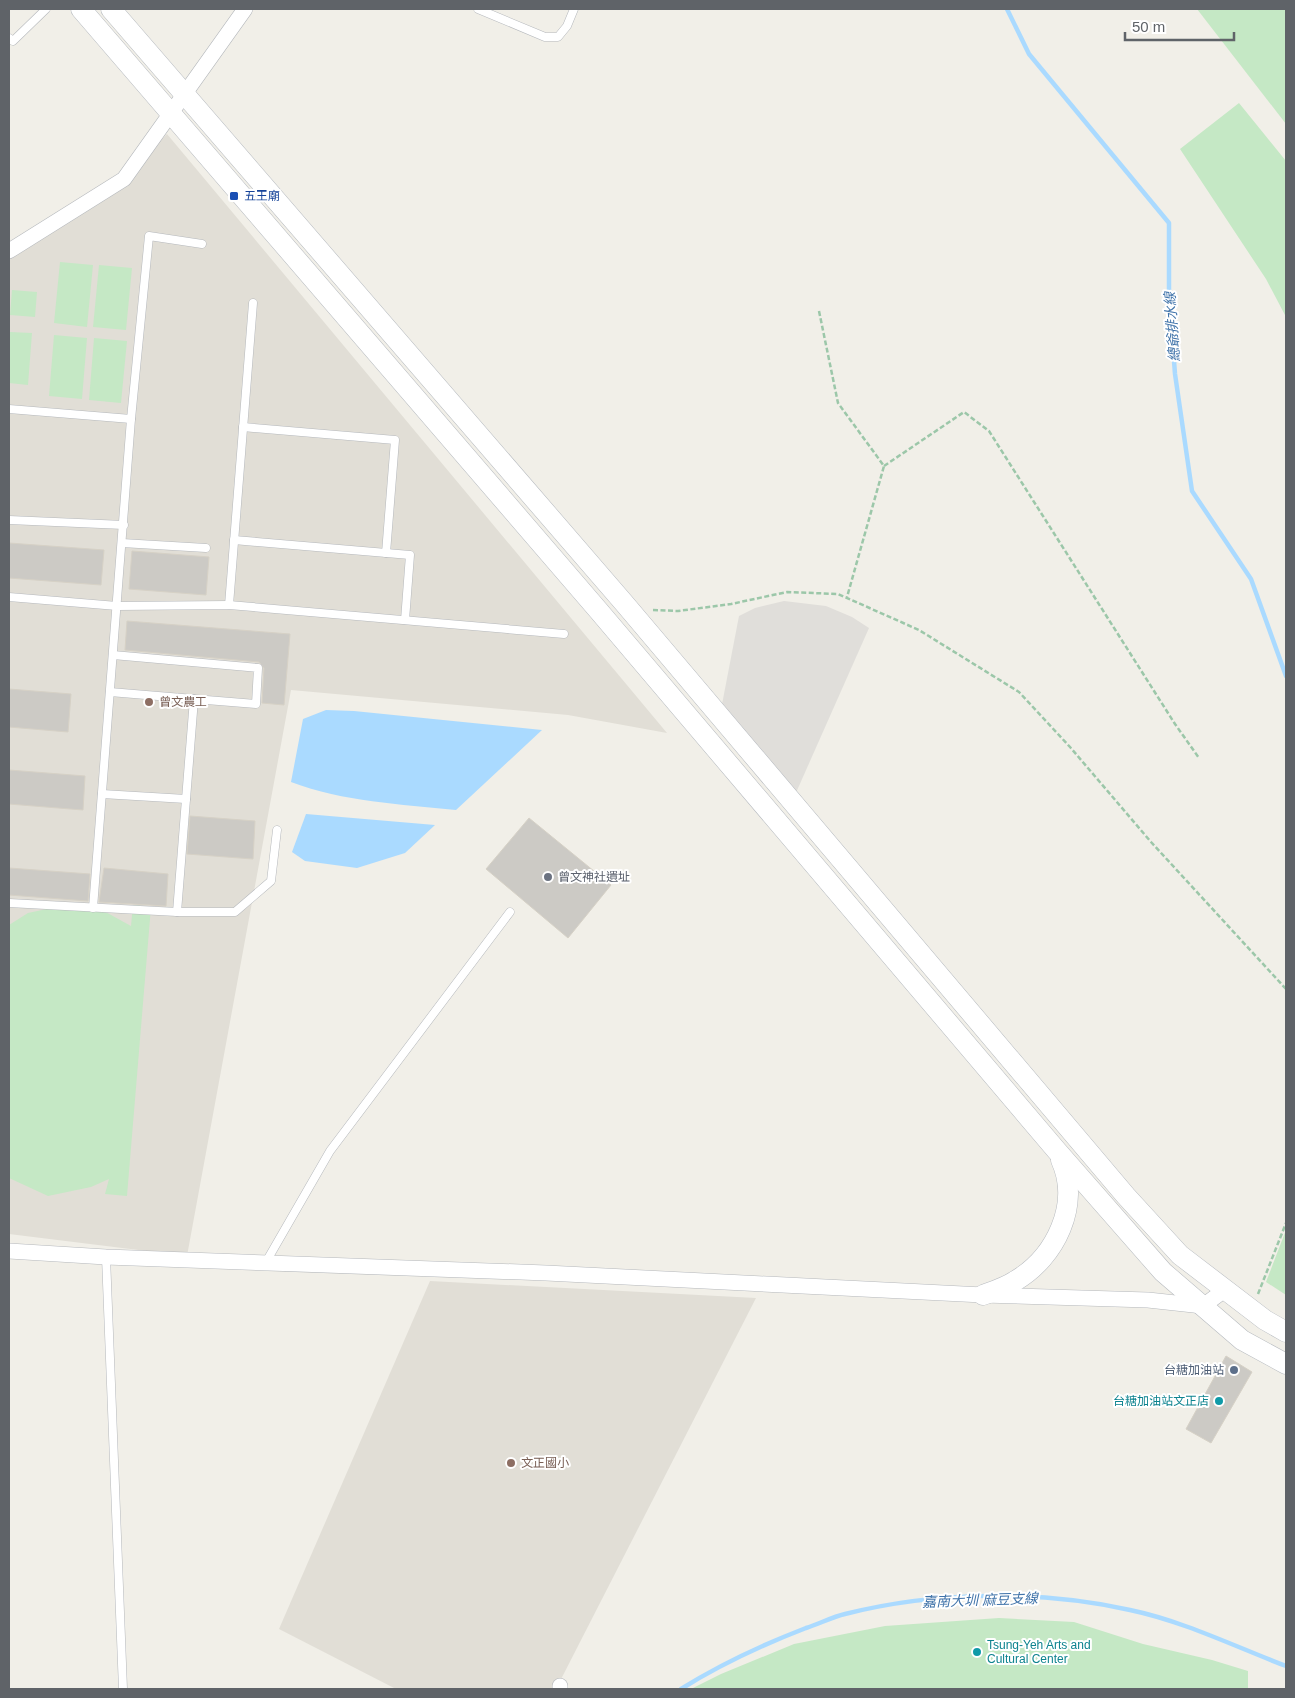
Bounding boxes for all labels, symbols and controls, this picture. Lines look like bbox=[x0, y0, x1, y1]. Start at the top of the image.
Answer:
scale bar bbox=[1125, 10, 1234, 42]
text: 50 m bbox=[1132, 18, 1165, 35]
place label: 五王廟 bbox=[244, 189, 280, 203]
marker: 五王廟 bbox=[228, 190, 240, 202]
water label: 總爺排水線 bbox=[1161, 290, 1182, 362]
place label: 曾文農工 bbox=[159, 695, 207, 709]
marker: 曾文農工 bbox=[143, 696, 155, 708]
place label: 曾文神社遺址 bbox=[558, 870, 630, 884]
marker: 曾文神社遺址 bbox=[542, 871, 554, 883]
place label: 台糖加油站 bbox=[1164, 1363, 1224, 1377]
marker: 台糖加油站 bbox=[1228, 1364, 1240, 1376]
place label: 台糖加油站文正店 bbox=[1113, 1394, 1209, 1408]
marker: 台糖加油站文正店 bbox=[1213, 1395, 1225, 1407]
place label: 文正國小 bbox=[521, 1456, 569, 1470]
marker: 文正國小 bbox=[505, 1457, 517, 1469]
water label: 嘉南大圳 麻豆支線 bbox=[922, 1590, 1040, 1610]
place label: Tsung-Yeh Arts and Cultural Center bbox=[987, 1638, 1091, 1666]
marker: Tsung-Yeh Arts and Cultural Center bbox=[971, 1646, 983, 1658]

